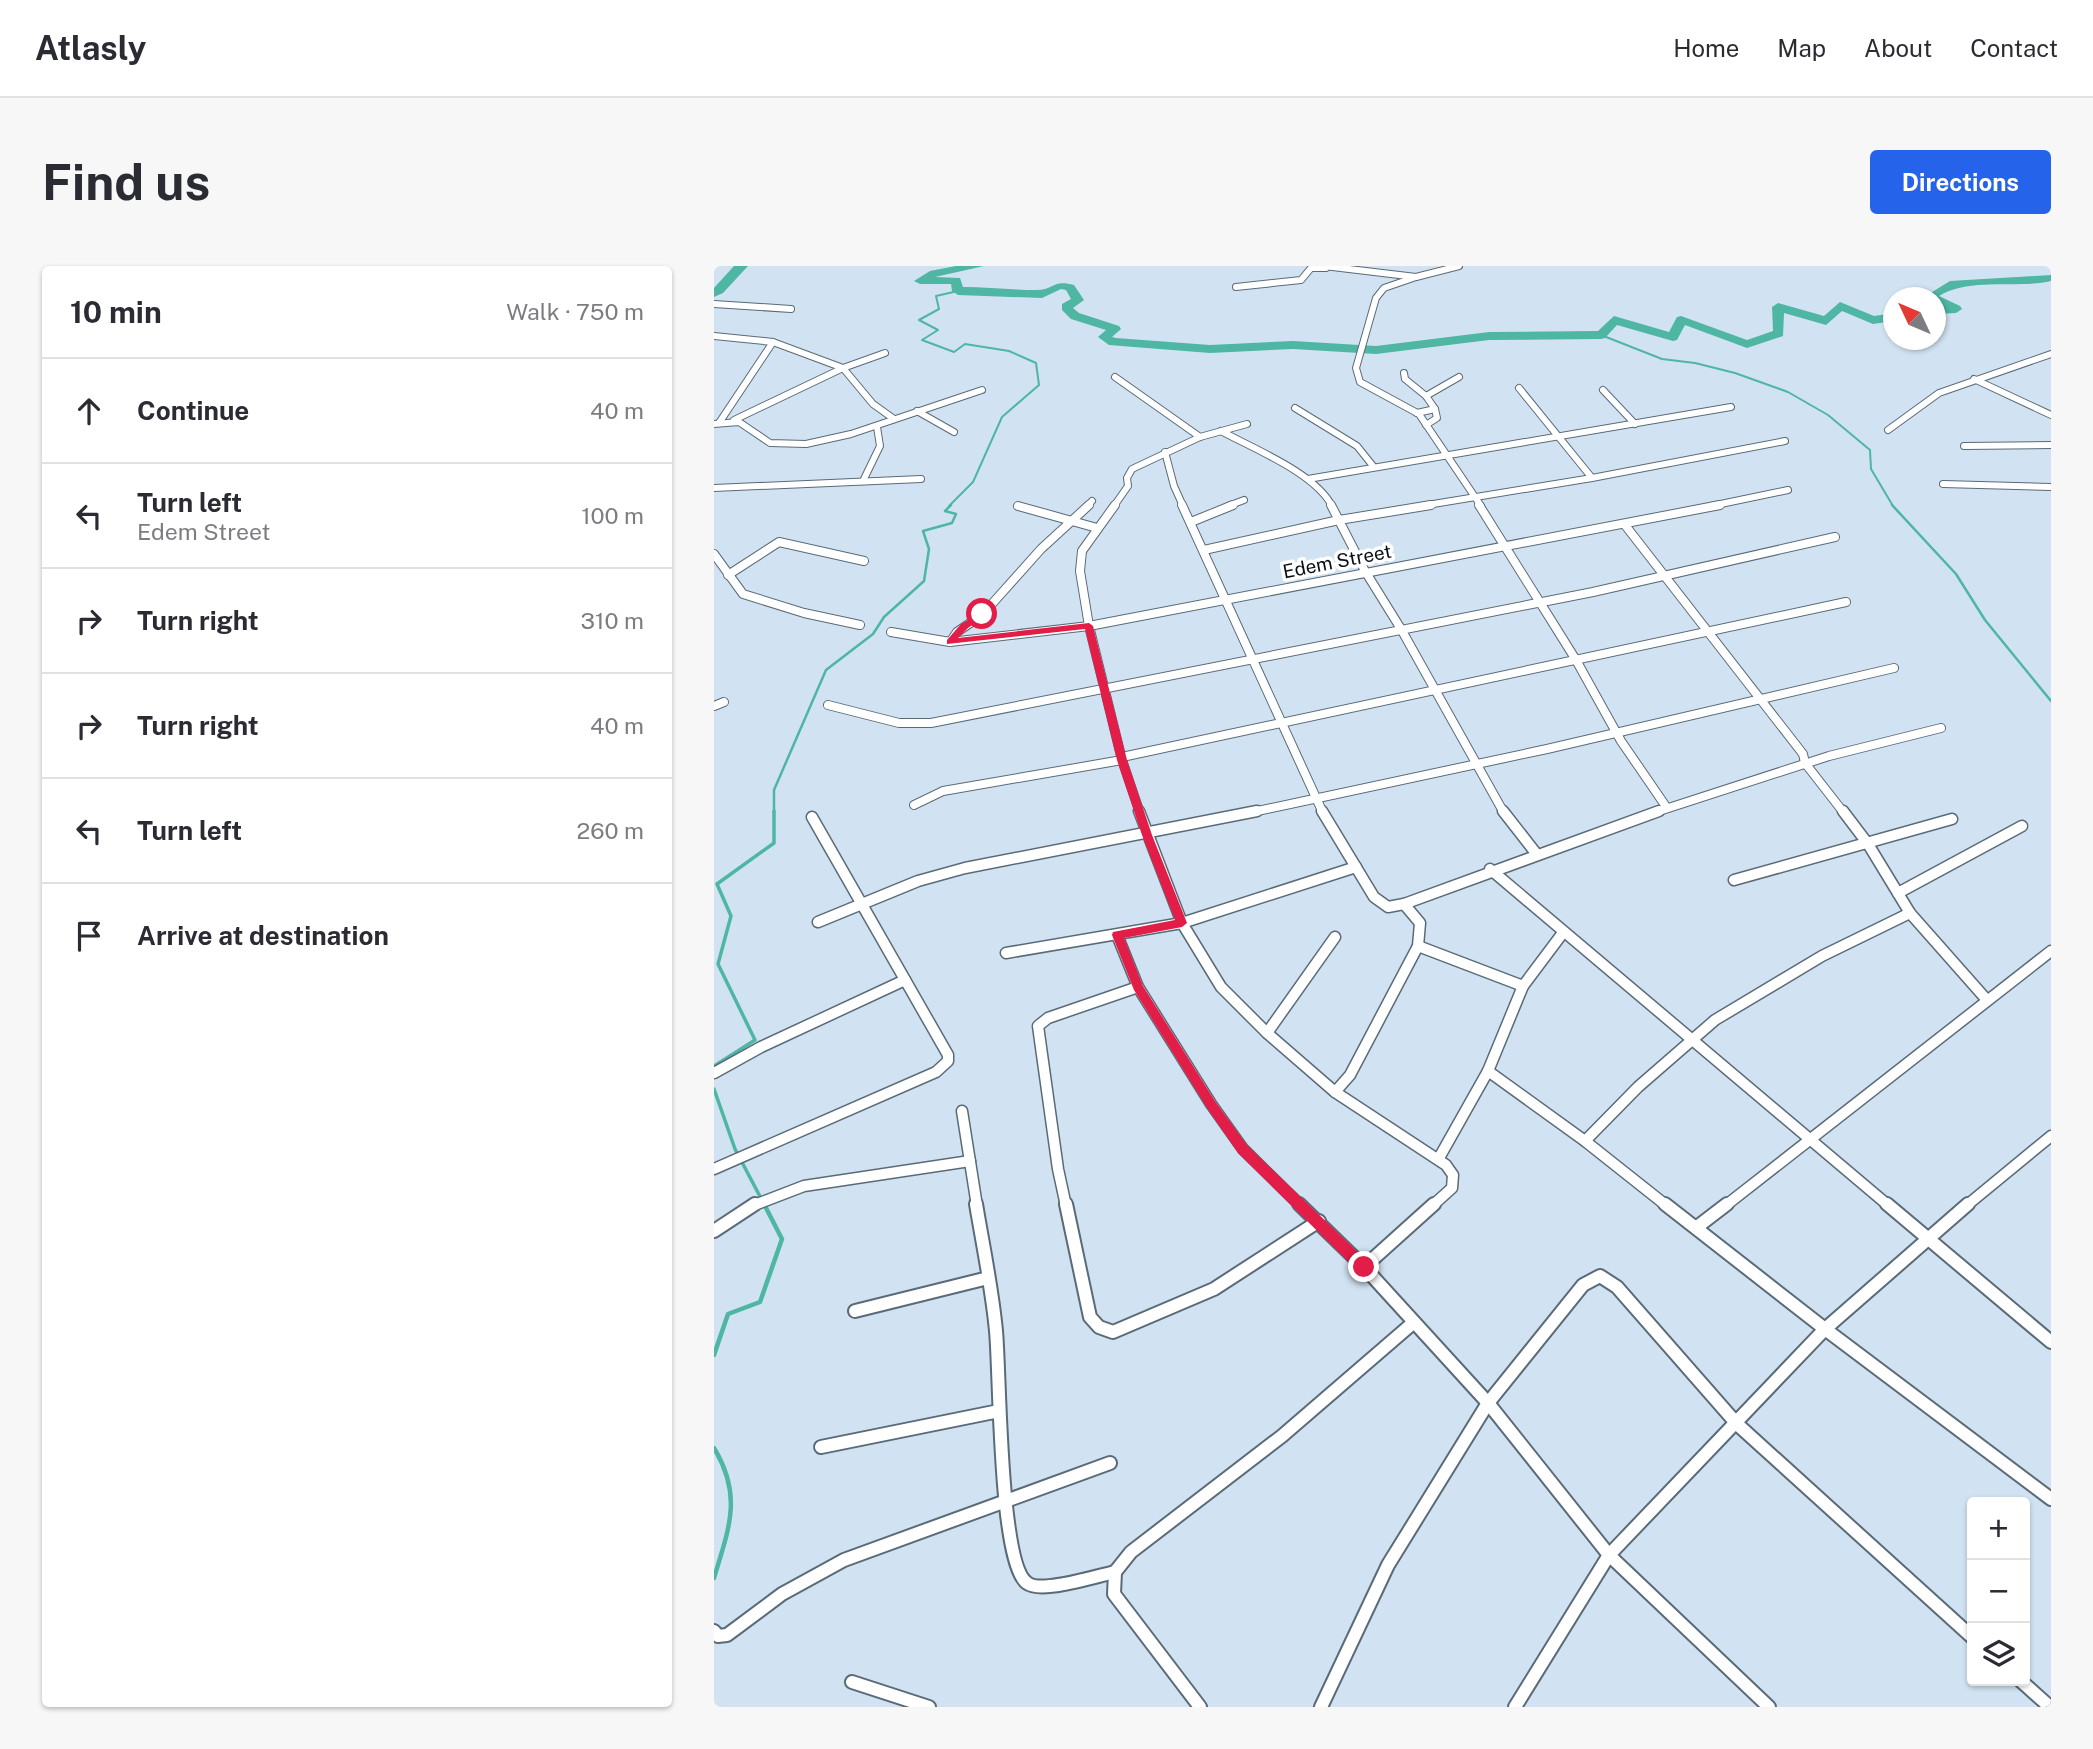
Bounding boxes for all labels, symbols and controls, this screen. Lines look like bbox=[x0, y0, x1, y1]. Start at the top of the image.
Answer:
text: Atlasly bbox=[35, 29, 146, 67]
text: Home bbox=[1673, 34, 1739, 62]
text: Map bbox=[1777, 34, 1826, 62]
text: About bbox=[1864, 34, 1932, 62]
text: Contact bbox=[1970, 34, 2058, 62]
button: Directions bbox=[1870, 150, 2051, 214]
text: Find us bbox=[42, 153, 210, 211]
north arrow bbox=[1883, 287, 1946, 350]
text: 10 min bbox=[70, 294, 162, 330]
text: Walk · 750 m bbox=[506, 298, 644, 325]
icon: ahead bbox=[70, 392, 108, 430]
text: Continue bbox=[137, 395, 249, 426]
text: 40 m bbox=[590, 397, 644, 424]
text: Turn left bbox=[137, 487, 242, 518]
icon: left bbox=[70, 497, 108, 535]
text: 100 m bbox=[581, 502, 644, 529]
text: Edem Street bbox=[137, 518, 271, 545]
street label: Edem Street bbox=[1281, 540, 1393, 582]
route start bbox=[966, 598, 997, 629]
icon: right bbox=[70, 602, 108, 640]
text: Turn right bbox=[137, 605, 259, 636]
text: 310 m bbox=[581, 607, 644, 634]
icon: right bbox=[70, 707, 108, 745]
text: Turn right bbox=[137, 710, 259, 741]
text: 40 m bbox=[590, 712, 644, 739]
icon: left bbox=[70, 812, 108, 850]
text: Turn left bbox=[137, 815, 242, 846]
text: 260 m bbox=[577, 817, 644, 844]
icon: arrive bbox=[70, 917, 108, 955]
text: Arrive at destination bbox=[137, 920, 389, 951]
route end bbox=[1348, 1251, 1379, 1282]
map controls bbox=[1967, 1497, 2030, 1686]
button: + bbox=[1967, 1497, 2030, 1560]
button: − bbox=[1967, 1560, 2030, 1623]
button: layers bbox=[1967, 1623, 2030, 1686]

